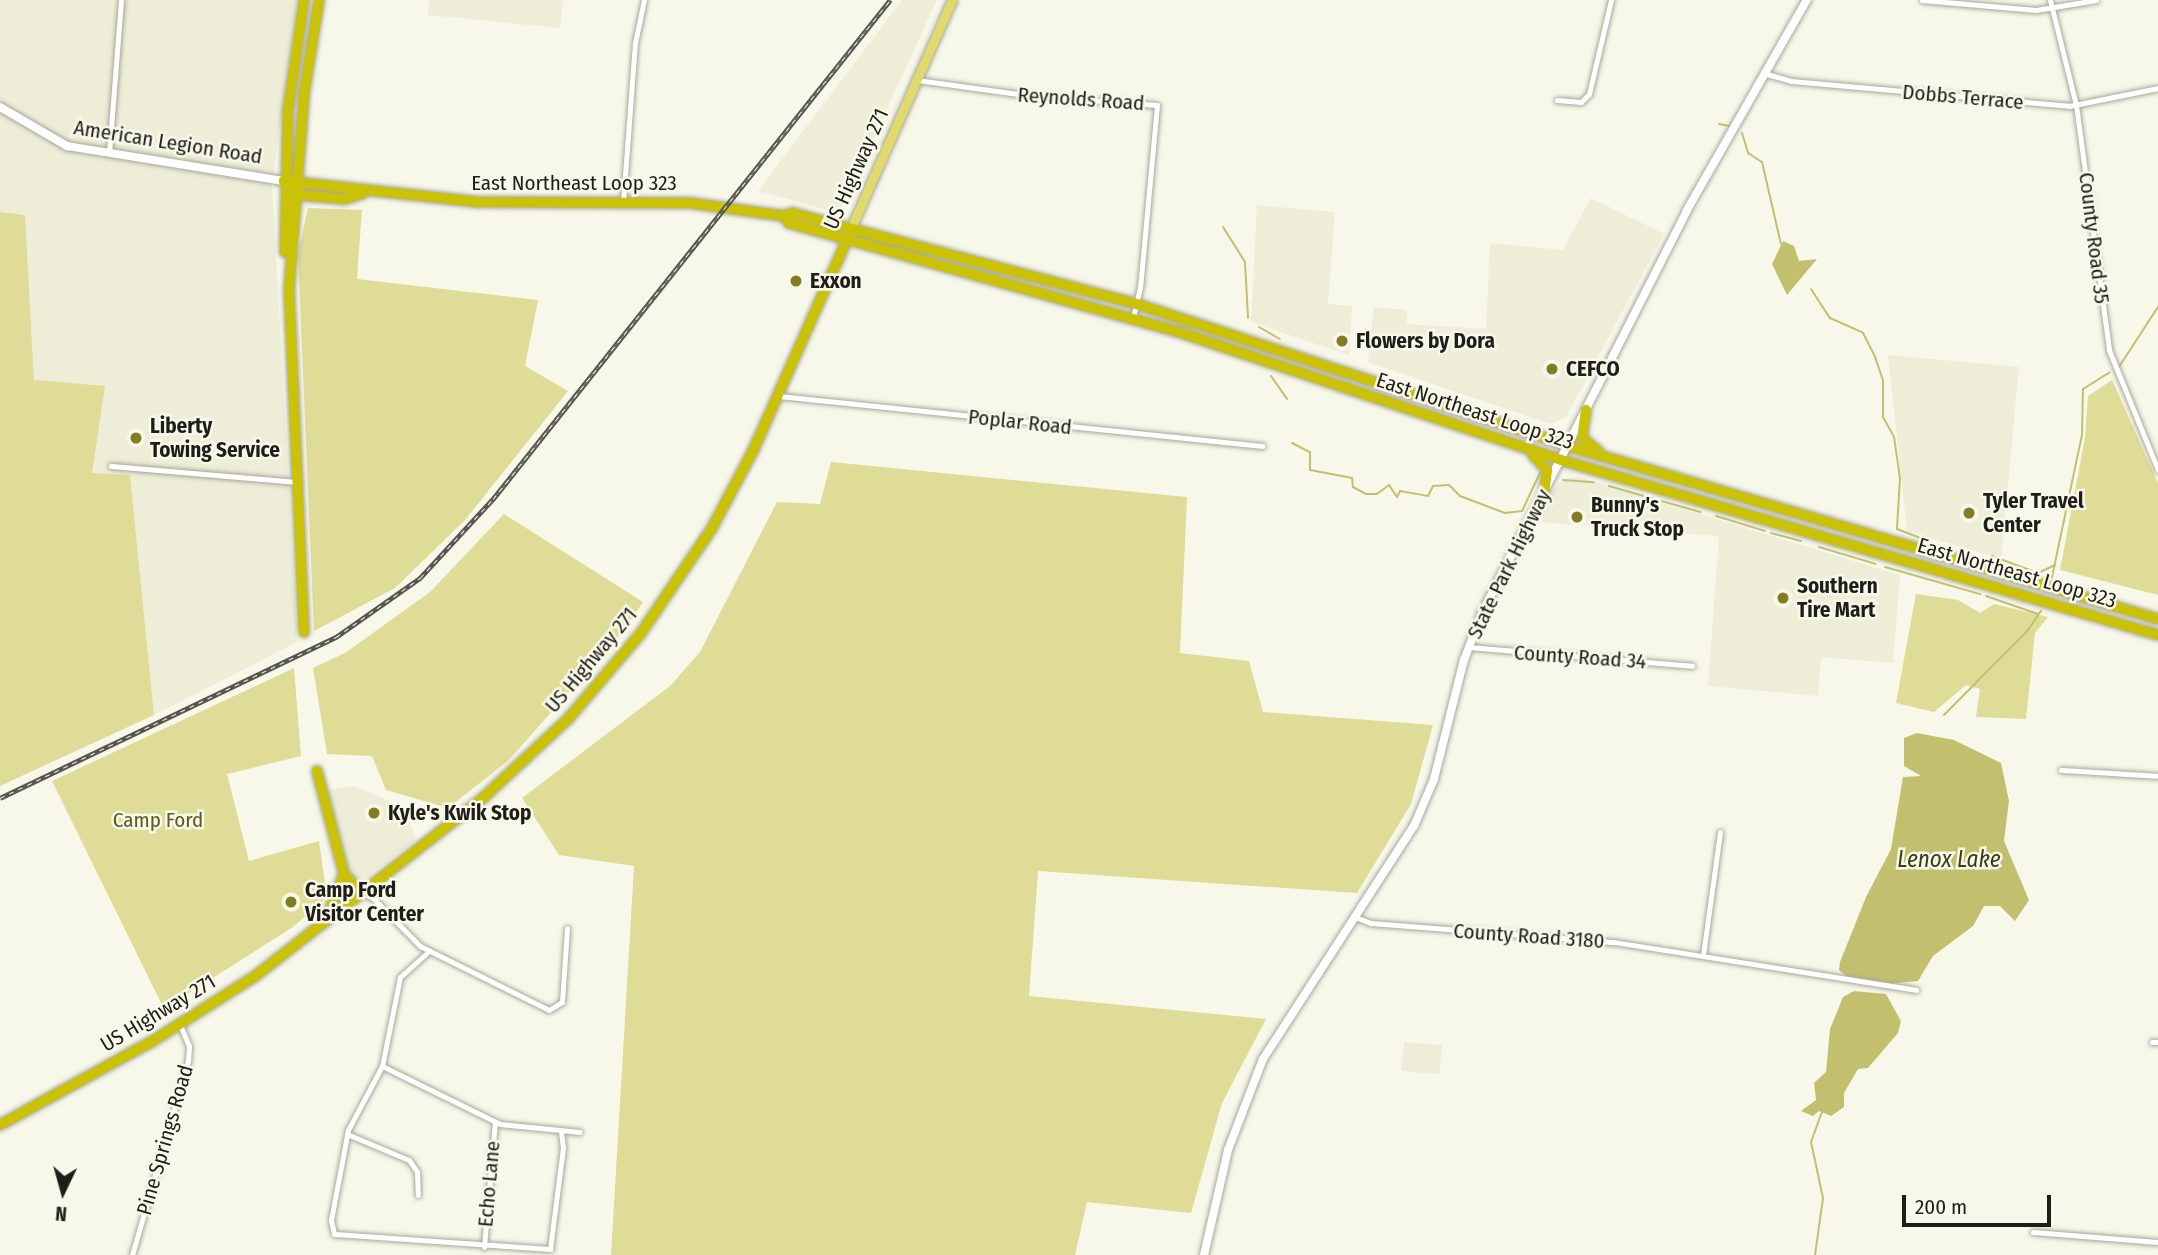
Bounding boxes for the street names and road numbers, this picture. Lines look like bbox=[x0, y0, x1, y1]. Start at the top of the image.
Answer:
street label: Dobbs Terrace bbox=[1901, 79, 2025, 115]
street label: Reynolds Road bbox=[1017, 82, 1145, 116]
street label: US Highway 271 bbox=[818, 105, 894, 233]
street label: American Legion Road bbox=[72, 115, 264, 169]
street label: East Northeast Loop 323 bbox=[471, 170, 677, 196]
street label: County Road 35 bbox=[2073, 171, 2115, 305]
street label: East Northeast Loop 323 bbox=[1373, 367, 1577, 455]
street label: Poplar Road bbox=[967, 404, 1073, 440]
street label: State Park Highway bbox=[1462, 485, 1556, 643]
street label: East Northeast Loop 323 bbox=[1915, 533, 2119, 613]
street label: US Highway 271 bbox=[540, 602, 642, 718]
street label: County Road 34 bbox=[1513, 640, 1647, 674]
street label: County Road 3180 bbox=[1453, 918, 1605, 954]
street label: US Highway 271 bbox=[96, 969, 220, 1057]
street label: Pine Springs Road bbox=[132, 1062, 198, 1218]
street label: Echo Lane bbox=[473, 1140, 505, 1228]

